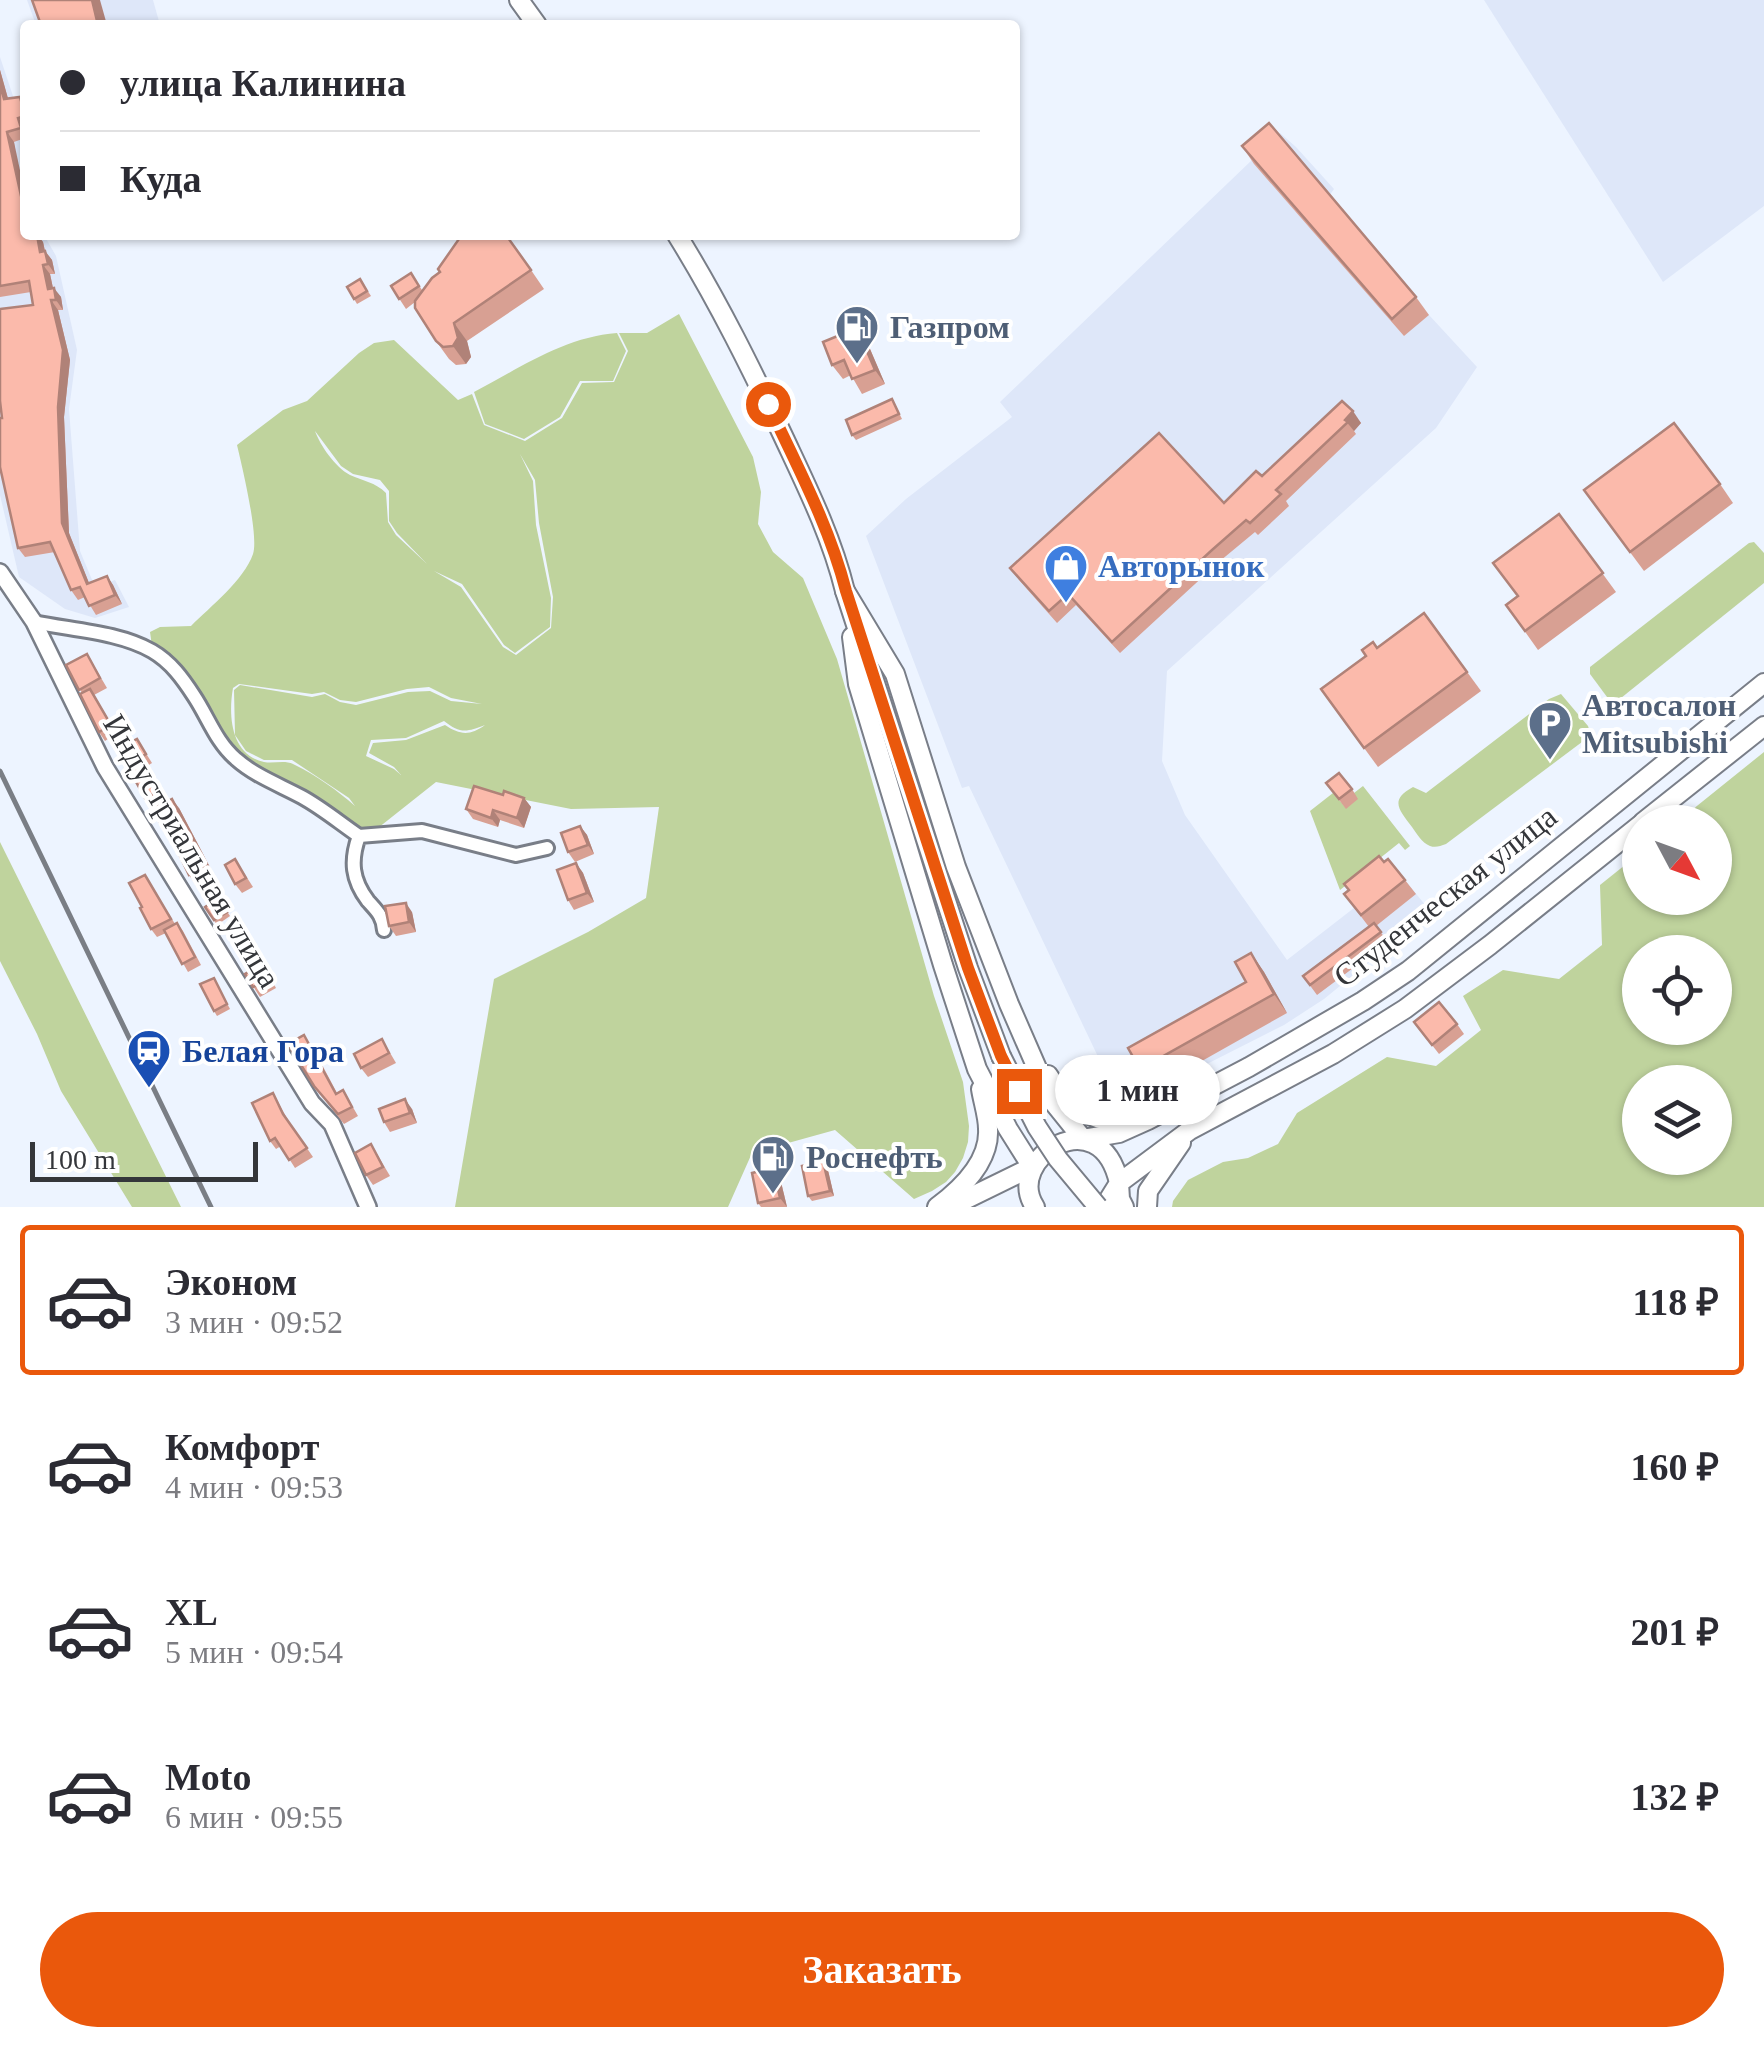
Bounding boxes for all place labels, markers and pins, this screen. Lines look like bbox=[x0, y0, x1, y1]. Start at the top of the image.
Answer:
fuel station icon: Газпром bbox=[834, 304, 880, 365]
place label: Газпром bbox=[890, 309, 1010, 345]
shop icon: Авторынок bbox=[1043, 543, 1089, 604]
place label: Авторынок bbox=[1098, 548, 1265, 584]
place label: Автосалон Mitsubishi bbox=[1582, 687, 1736, 760]
parking icon: Автосалон Mitsubishi bbox=[1527, 700, 1573, 761]
station icon: Белая Гора bbox=[126, 1028, 172, 1089]
place label: Белая Гора bbox=[182, 1033, 344, 1069]
fuel station icon: Роснефть bbox=[750, 1134, 796, 1195]
place label: Роснефть bbox=[806, 1139, 943, 1175]

